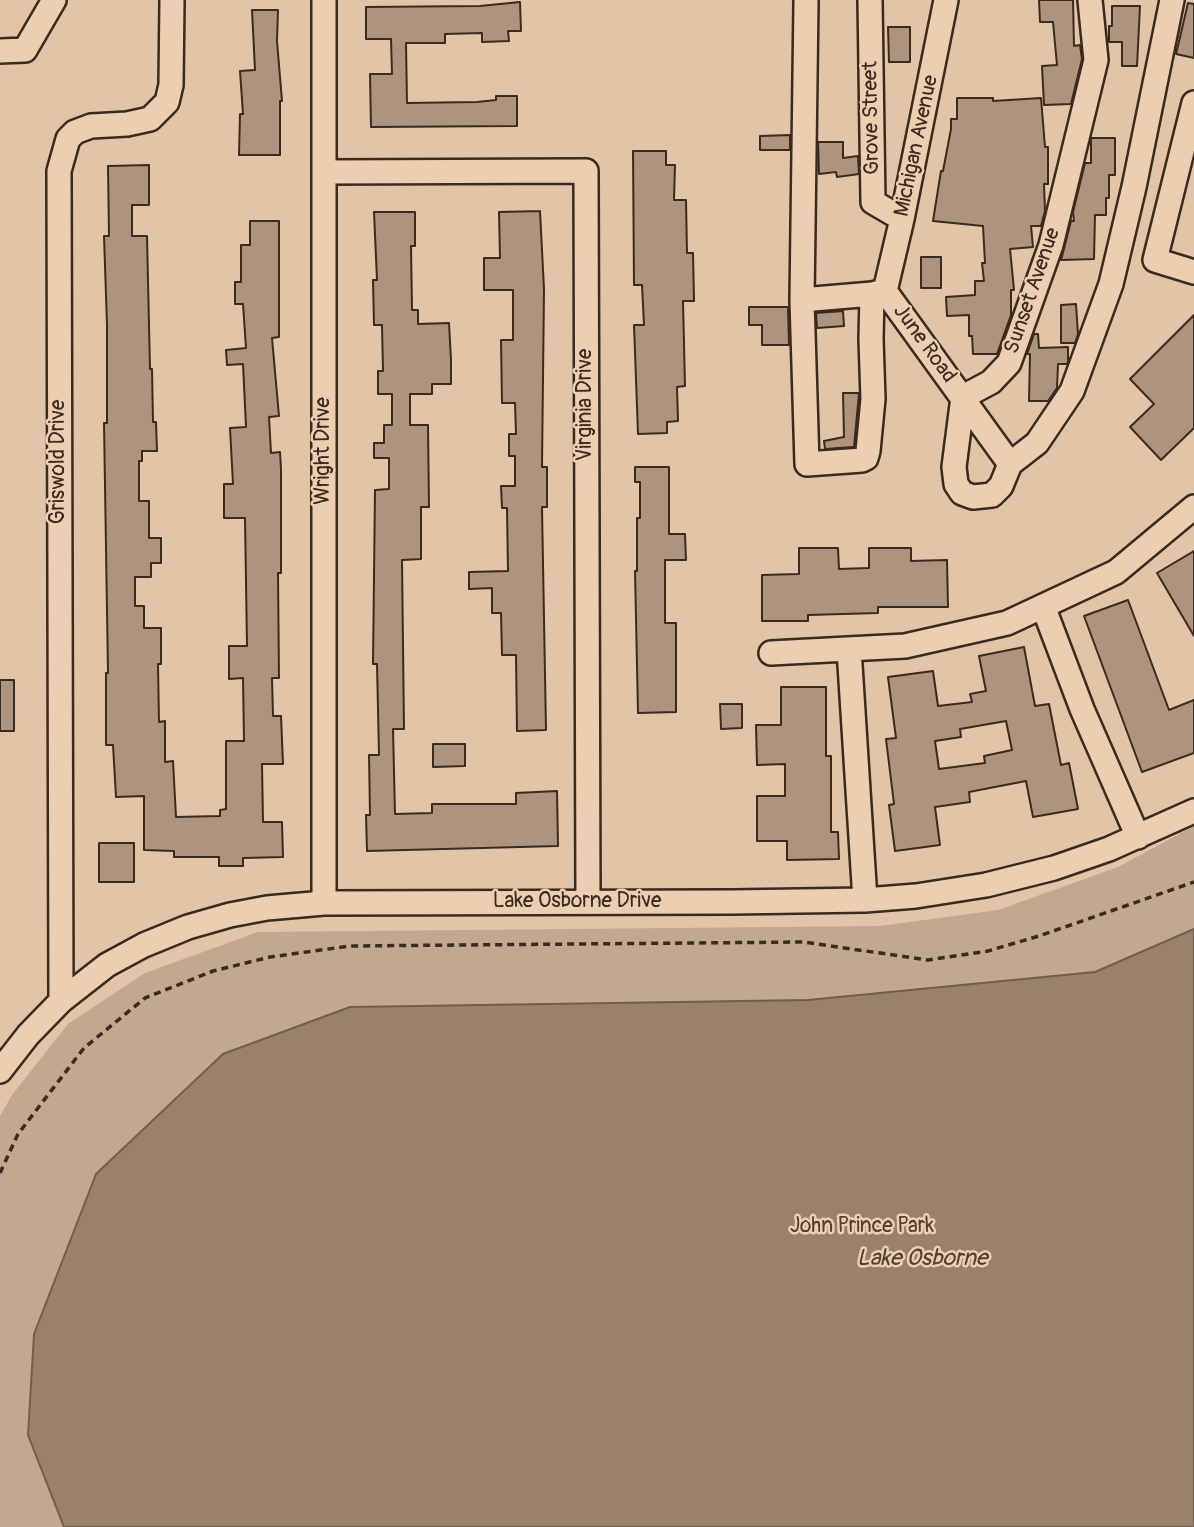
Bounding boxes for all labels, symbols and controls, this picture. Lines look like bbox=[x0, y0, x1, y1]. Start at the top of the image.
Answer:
street label: Grove Street bbox=[858, 61, 886, 175]
street label: Michigan Avenue bbox=[890, 73, 944, 219]
street label: Sunset Avenue bbox=[1000, 225, 1066, 357]
street label: June Road bbox=[887, 300, 961, 388]
street label: Virginia Drive bbox=[573, 349, 599, 461]
street label: Wright Drive bbox=[311, 397, 337, 505]
street label: Griswold Drive bbox=[46, 400, 72, 524]
street label: Lake Osborne Drive bbox=[493, 889, 661, 915]
park label: John Prince Park bbox=[790, 1214, 934, 1240]
water label: Lake Osborne bbox=[857, 1245, 987, 1273]

